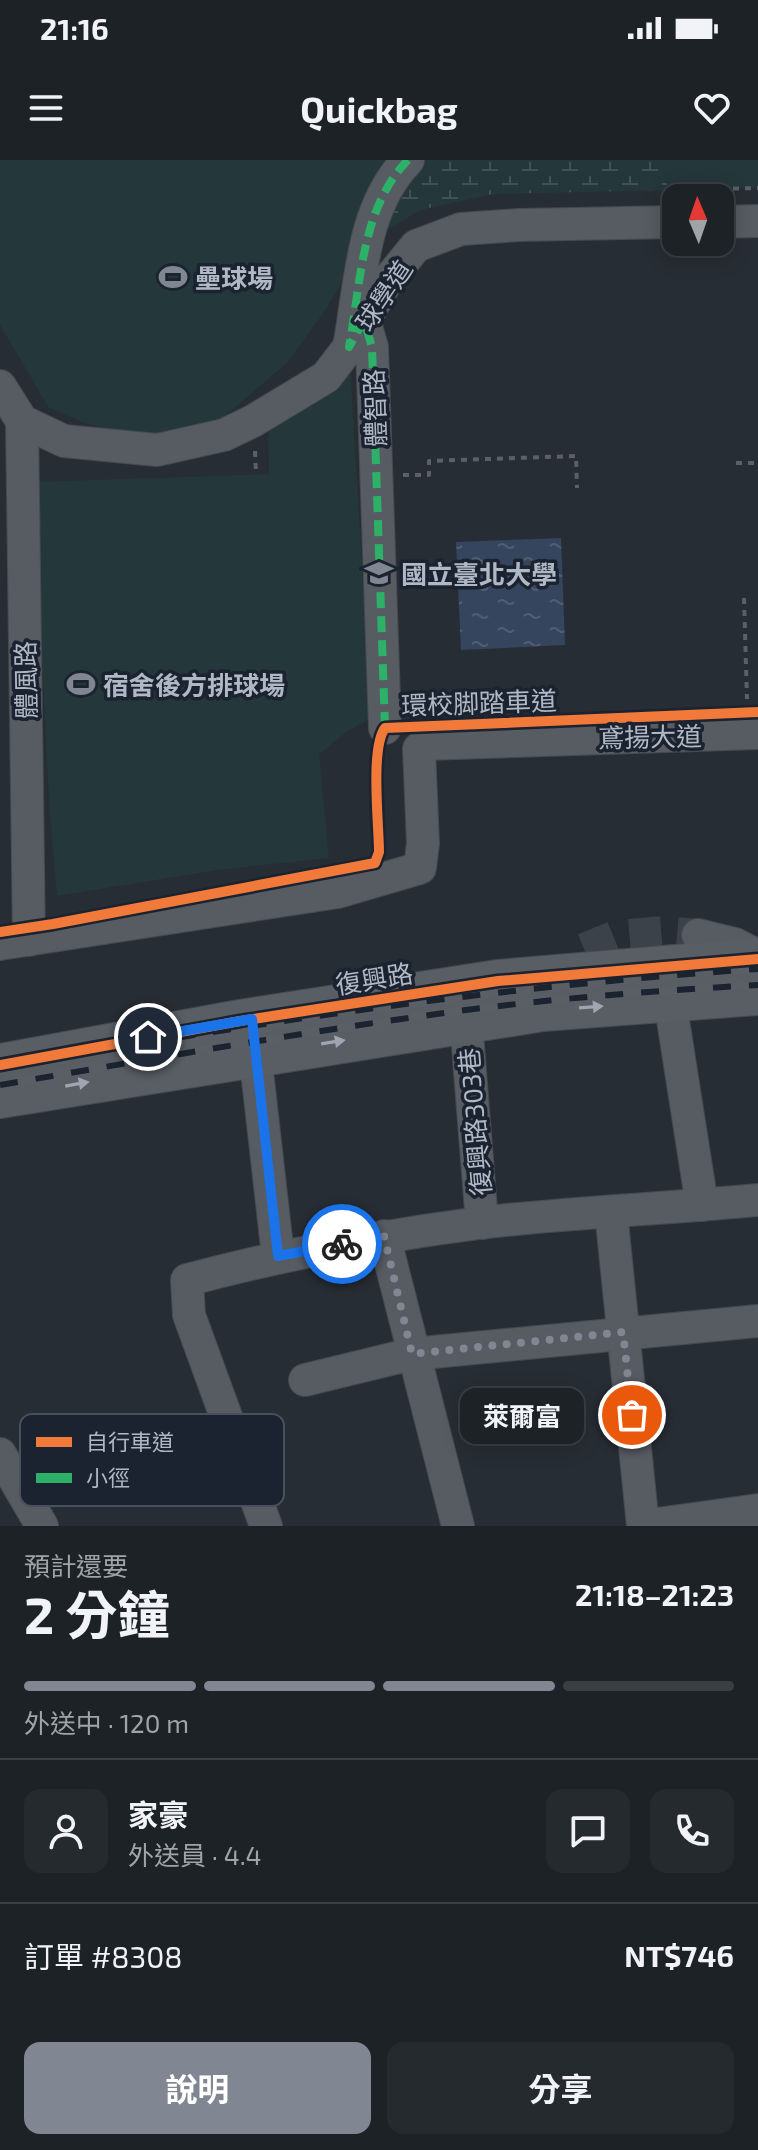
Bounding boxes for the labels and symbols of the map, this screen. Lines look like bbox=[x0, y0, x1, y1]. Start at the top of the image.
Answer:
north arrow bbox=[662, 184, 734, 256]
street label: 球學道 bbox=[348, 254, 418, 336]
sports icon: 壘球場 bbox=[158, 262, 188, 292]
place label: 壘球場 bbox=[195, 262, 273, 293]
street label: 體智路 bbox=[357, 368, 391, 448]
school or university icon: 國立臺北大學 bbox=[364, 558, 394, 588]
place label: 國立臺北大學 bbox=[401, 558, 557, 589]
street label: 體風路 bbox=[9, 641, 41, 719]
sports icon: 宿舍後方排球場 bbox=[66, 669, 96, 699]
place label: 宿舍後方排球場 bbox=[103, 669, 285, 700]
street label: 環校脚踏車道 bbox=[400, 684, 558, 720]
street label: 鳶揚大道 bbox=[598, 720, 702, 752]
street label: 復興路 bbox=[333, 957, 415, 999]
one-way arrow bbox=[579, 1000, 604, 1013]
pin bbox=[114, 1003, 182, 1071]
one-way arrow bbox=[321, 1035, 346, 1048]
street label: 復興路303巷 bbox=[452, 1047, 496, 1197]
one-way arrow bbox=[65, 1078, 90, 1090]
courier bbox=[302, 1204, 382, 1284]
pin bbox=[598, 1381, 666, 1449]
callout: 萊爾富 bbox=[460, 1387, 584, 1443]
legend bbox=[20, 1414, 284, 1506]
text: 自行車道 bbox=[86, 1428, 174, 1454]
text: 小徑 bbox=[86, 1464, 130, 1490]

